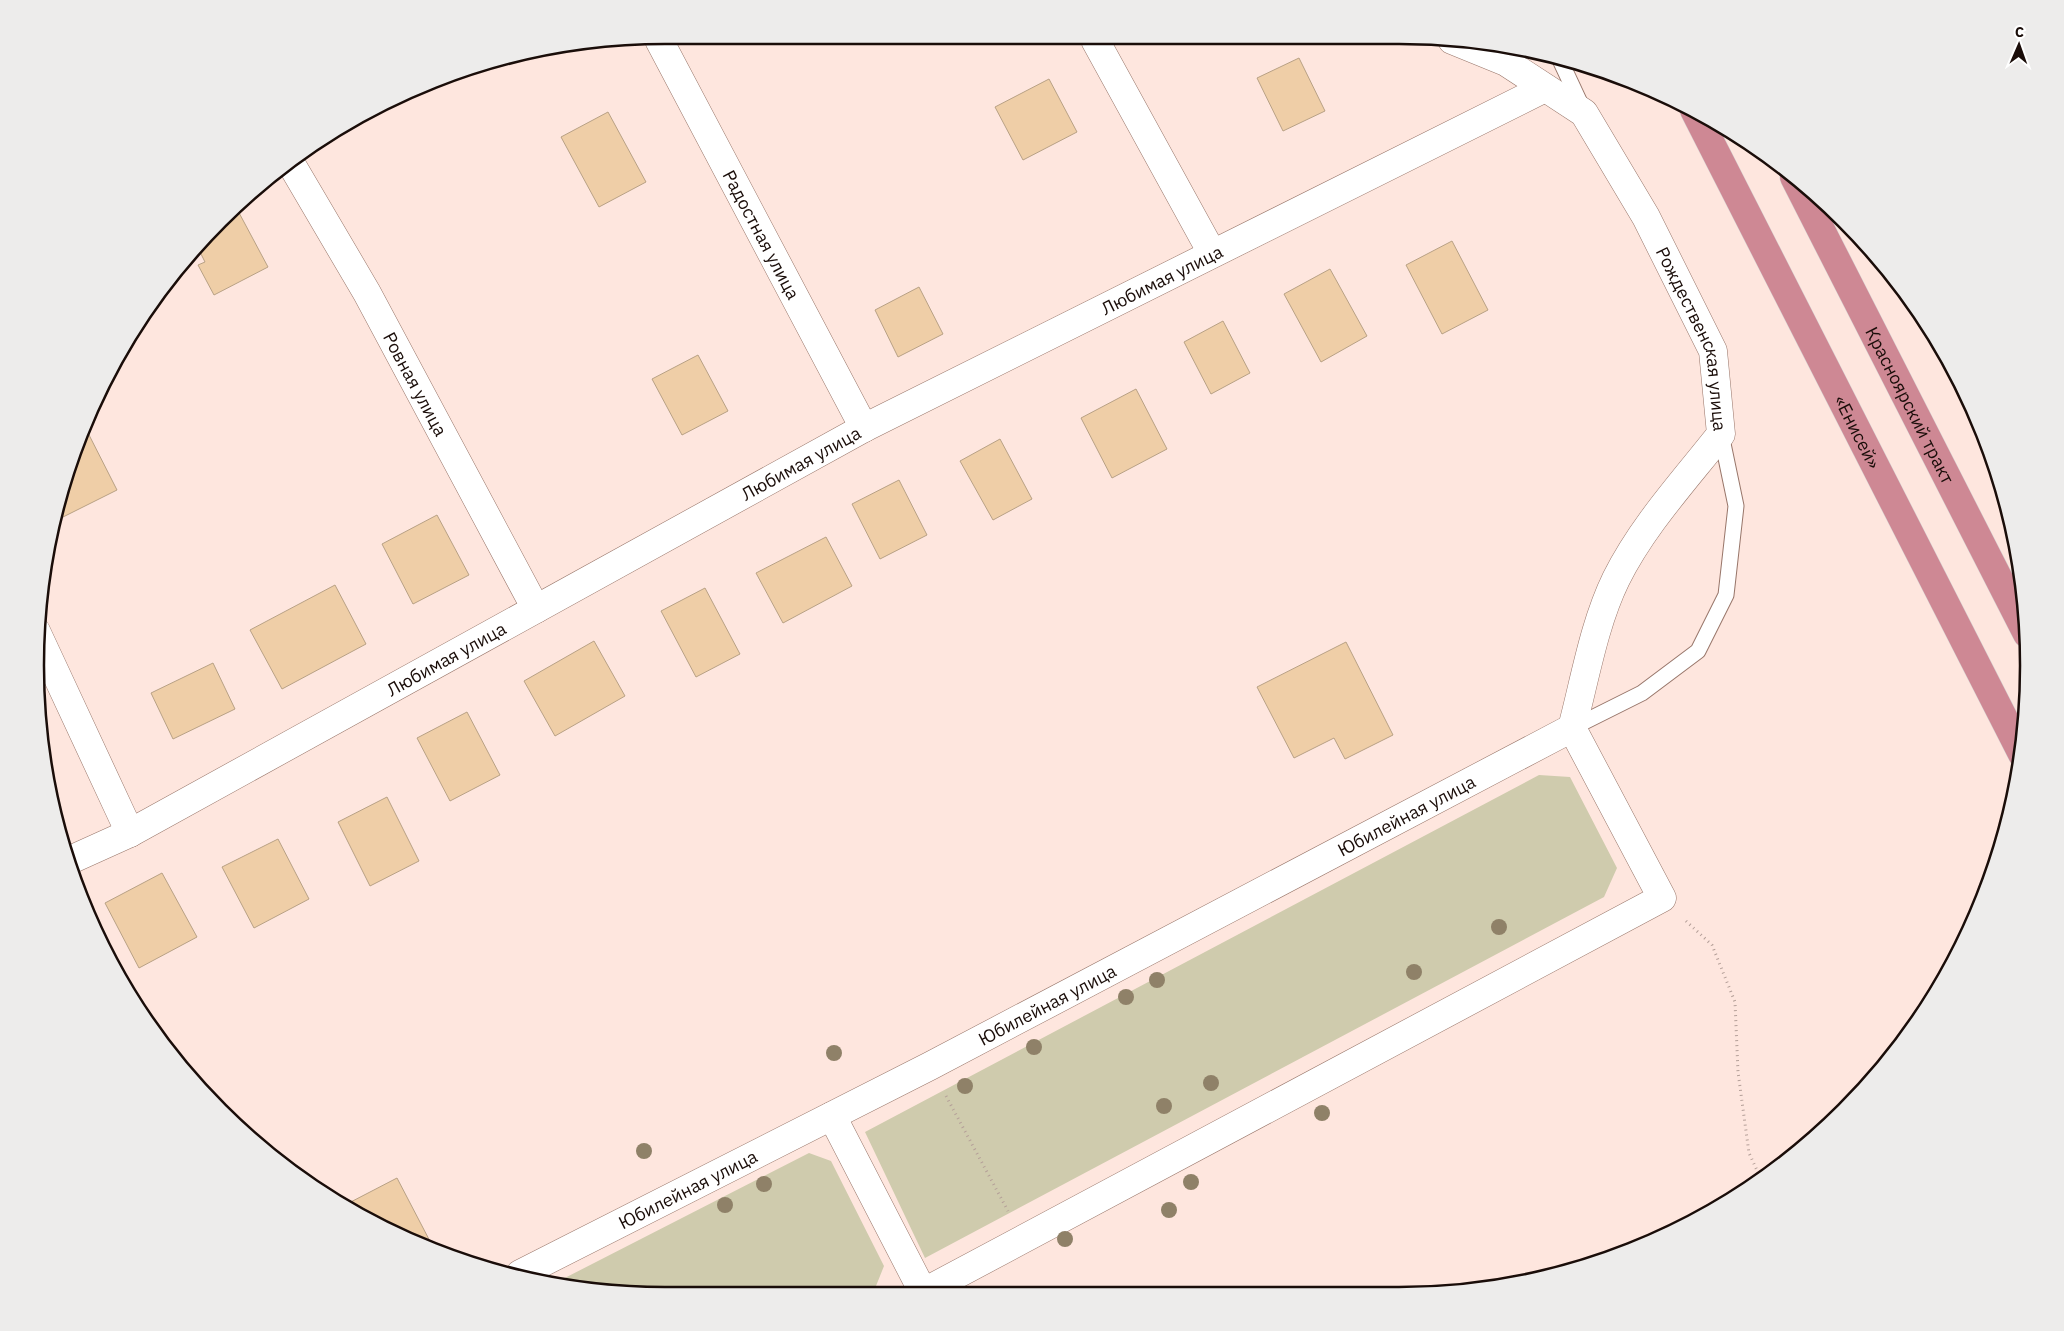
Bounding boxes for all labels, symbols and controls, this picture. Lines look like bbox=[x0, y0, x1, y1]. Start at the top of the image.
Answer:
north arrow bbox=[1994, 20, 2044, 70]
text: С bbox=[2015, 23, 2024, 41]
street label: Радостная улица bbox=[718, 166, 806, 304]
street label: Любимая улица bbox=[1097, 239, 1227, 319]
street label: Рождественская улица bbox=[1651, 243, 1732, 432]
street label: Красноярский тракт bbox=[1861, 323, 1960, 488]
street label: Ровная улица bbox=[378, 328, 453, 440]
street label: «Енисей» bbox=[1830, 391, 1886, 472]
street label: Любимая улица bbox=[737, 421, 865, 505]
street label: Любимая улица bbox=[382, 616, 510, 701]
street label: Юбилейная улица bbox=[1333, 769, 1480, 861]
street label: Юбилейная улица bbox=[974, 958, 1120, 1050]
street label: Юбилейная улица bbox=[614, 1144, 761, 1234]

